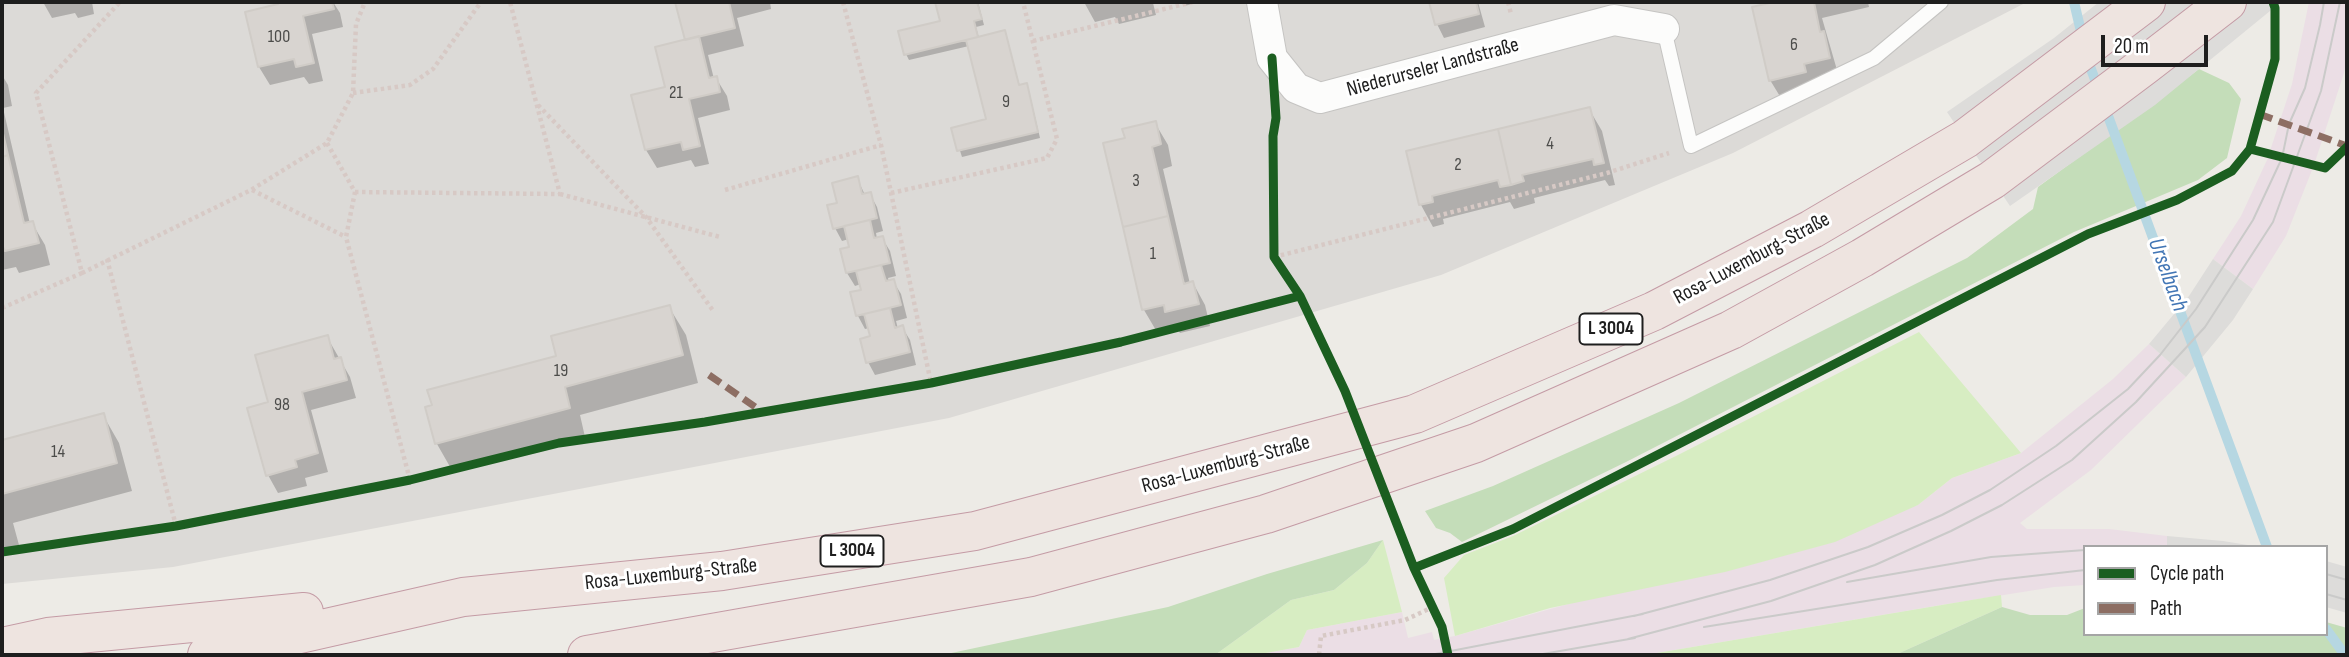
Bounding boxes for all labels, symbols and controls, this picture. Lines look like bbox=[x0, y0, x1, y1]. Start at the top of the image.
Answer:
scale bar bbox=[2104, 21, 2211, 65]
house number: 100 bbox=[268, 26, 290, 48]
street label: Niederurseler Landstraße bbox=[1344, 33, 1522, 103]
house number: 6 bbox=[1790, 34, 1798, 56]
text: 20 m bbox=[2114, 34, 2149, 59]
house number: 21 bbox=[669, 82, 683, 104]
house number: 9 bbox=[1002, 91, 1010, 113]
house number: 4 bbox=[1546, 133, 1554, 155]
house number: 2 bbox=[1454, 154, 1462, 176]
house number: 3 bbox=[1132, 170, 1140, 192]
street label: Rosa-Luxemburg-Straße bbox=[1670, 207, 1834, 311]
water label: Urselbach bbox=[2141, 235, 2193, 315]
house number: 1 bbox=[1150, 243, 1156, 265]
road number: L 3004 bbox=[1580, 314, 1642, 344]
house number: 19 bbox=[554, 360, 568, 382]
house number: 98 bbox=[274, 394, 290, 416]
street label: Rosa-Luxemburg-Straße bbox=[1139, 430, 1313, 500]
house number: 14 bbox=[51, 441, 65, 463]
road number: L 3004 bbox=[820, 536, 884, 566]
legend bbox=[2083, 545, 2328, 636]
street label: Rosa-Luxemburg-Straße bbox=[584, 553, 758, 597]
text: Cycle path bbox=[2150, 561, 2224, 586]
text: Path bbox=[2150, 596, 2182, 621]

